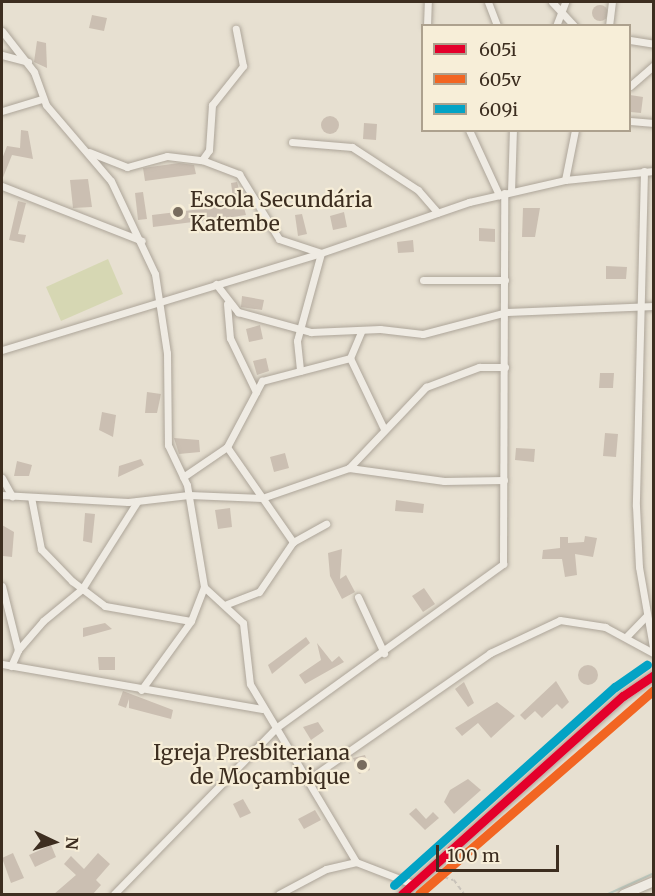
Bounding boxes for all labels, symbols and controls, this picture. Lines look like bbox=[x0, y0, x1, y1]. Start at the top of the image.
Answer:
legend bbox=[421, 24, 631, 132]
text: 605i bbox=[479, 38, 517, 61]
text: 605v bbox=[479, 68, 521, 91]
text: 609i bbox=[479, 98, 518, 121]
place label: Escola Secundária Katembe bbox=[190, 187, 373, 237]
marker: Escola Secundária Katembe bbox=[171, 205, 185, 219]
place label: Igreja Presbiteriana de Moçambique bbox=[153, 740, 350, 790]
marker: Igreja Presbiteriana de Moçambique bbox=[355, 758, 369, 772]
north arrow bbox=[24, 812, 84, 872]
scale bar bbox=[439, 833, 562, 871]
text: N bbox=[62, 836, 82, 850]
text: 100 m bbox=[447, 844, 500, 867]

